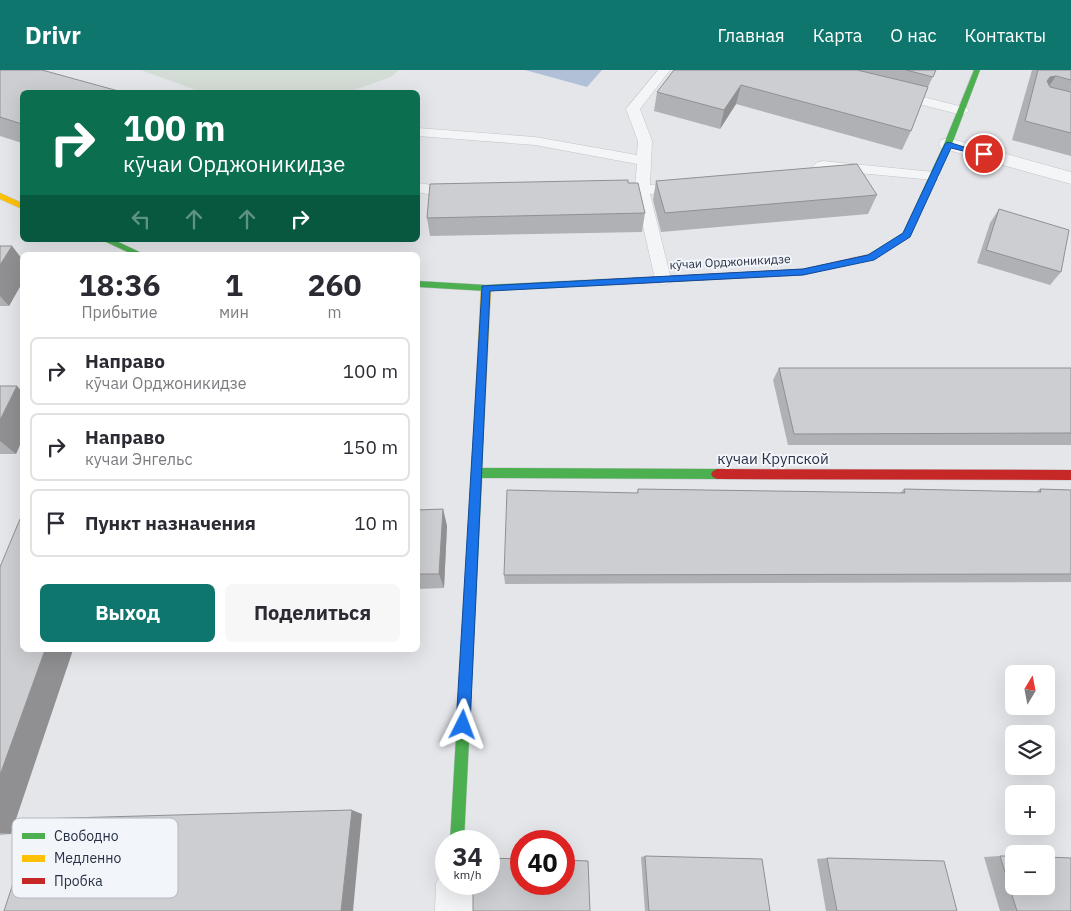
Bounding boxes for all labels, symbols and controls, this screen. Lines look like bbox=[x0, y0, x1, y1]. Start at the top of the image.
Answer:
text: Drivr bbox=[25, 19, 81, 51]
text: Главная bbox=[717, 24, 785, 47]
text: Карта bbox=[813, 24, 862, 47]
text: О нас bbox=[890, 24, 937, 47]
text: Контакты bbox=[965, 24, 1046, 47]
text: 100 m bbox=[123, 105, 226, 151]
icon: right bbox=[40, 110, 105, 175]
pin bbox=[963, 133, 1005, 175]
icon: arrive bbox=[970, 140, 998, 168]
text: кӯчаи Орджоникидзе bbox=[123, 149, 345, 178]
icon: left bbox=[127, 205, 155, 233]
icon: ahead bbox=[180, 205, 208, 233]
icon: ahead bbox=[233, 205, 261, 233]
icon: right bbox=[286, 205, 314, 233]
street label: кӯчаи Орджоникидзе bbox=[669, 251, 791, 272]
text: 18:36 bbox=[79, 265, 160, 304]
text: 1 bbox=[225, 265, 243, 304]
text: 260 bbox=[307, 265, 361, 304]
text: Прибытие bbox=[81, 302, 158, 322]
text: мин bbox=[219, 302, 249, 322]
text: m bbox=[327, 302, 341, 322]
text: Направо bbox=[85, 349, 165, 373]
icon: right bbox=[42, 357, 70, 385]
text: 100 m bbox=[343, 359, 398, 383]
text: кӯчаи Орджоникидзе bbox=[85, 373, 247, 393]
text: Направо bbox=[85, 425, 165, 449]
icon: right bbox=[42, 433, 70, 461]
text: 150 m bbox=[343, 435, 398, 459]
text: кучаи Энгельс bbox=[85, 449, 192, 469]
street label: кучаи Крупской bbox=[717, 449, 829, 468]
icon: arrive bbox=[42, 509, 70, 537]
text: Пункт назначения bbox=[85, 511, 256, 535]
text: 10 m bbox=[354, 511, 398, 535]
button: Выход bbox=[40, 584, 215, 642]
button: Поделиться bbox=[225, 584, 400, 642]
north arrow bbox=[1005, 665, 1055, 715]
map controls bbox=[1005, 665, 1055, 895]
position arrow bbox=[436, 698, 488, 750]
button: layers bbox=[1005, 725, 1055, 775]
button: + bbox=[1005, 785, 1055, 835]
legend bbox=[12, 818, 178, 898]
text: Свободно bbox=[54, 827, 119, 845]
speed limit sign: 40 bbox=[510, 830, 575, 895]
text: 34 bbox=[452, 840, 483, 873]
button: − bbox=[1005, 845, 1055, 895]
text: Медленно bbox=[54, 849, 122, 867]
text: km/h bbox=[453, 867, 482, 882]
text: Пробка bbox=[54, 872, 103, 890]

